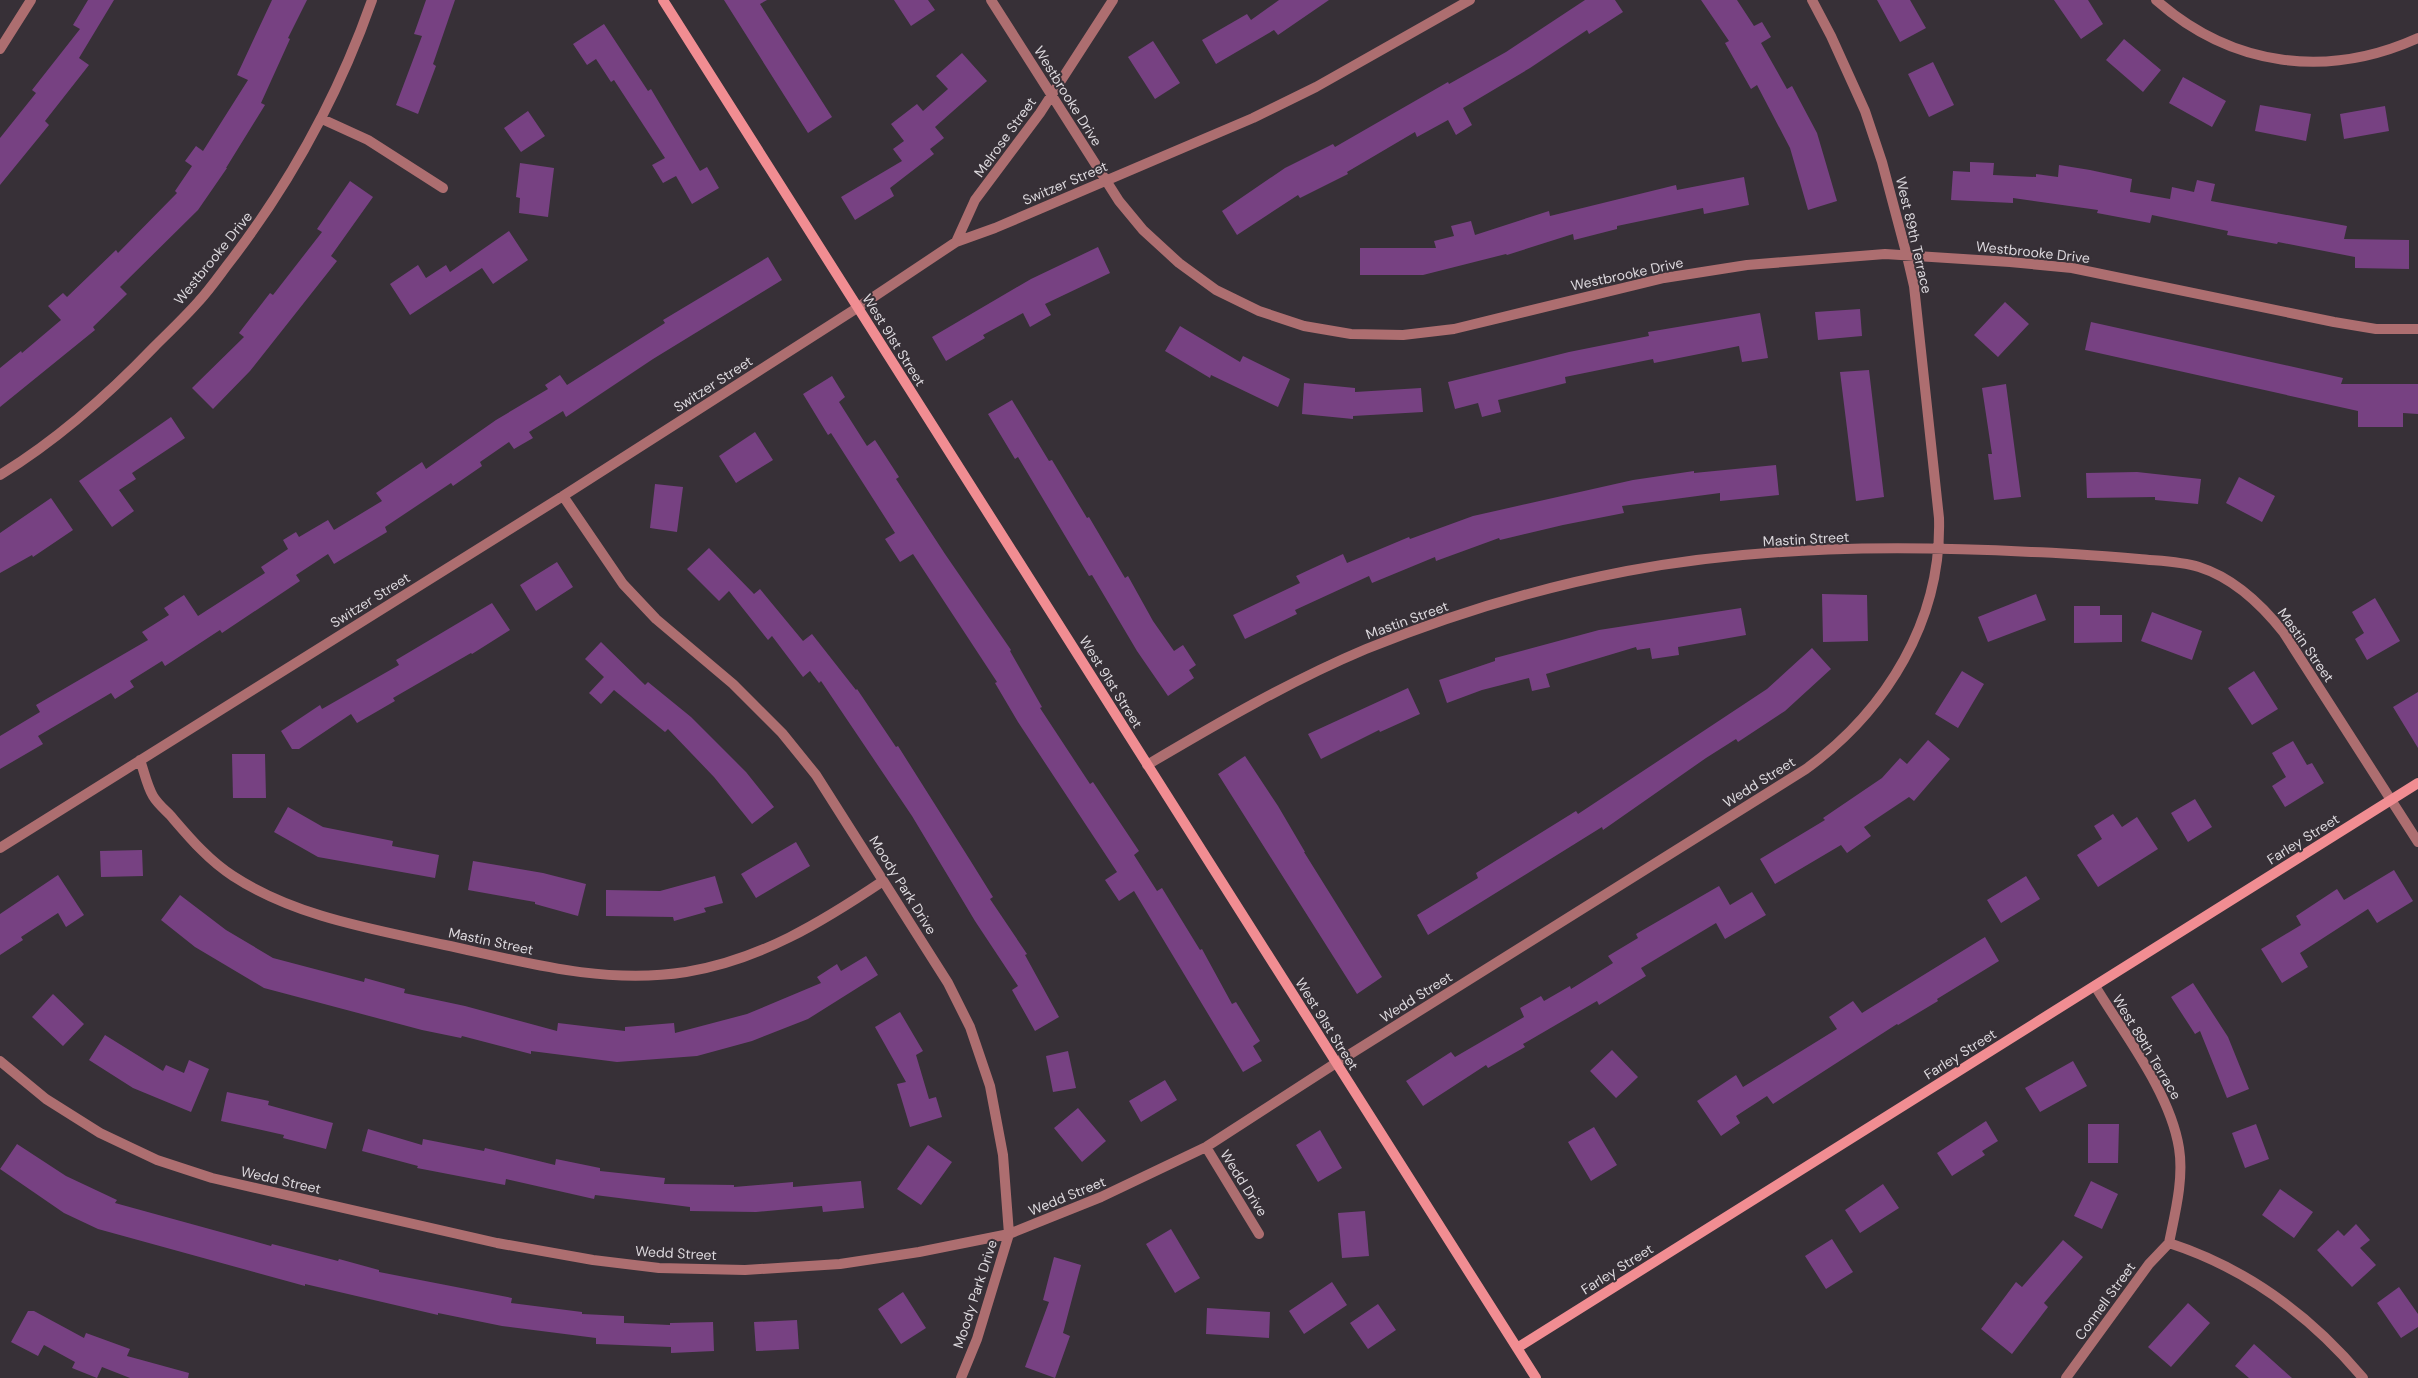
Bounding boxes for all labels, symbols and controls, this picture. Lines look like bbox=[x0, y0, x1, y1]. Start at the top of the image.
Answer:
street label: Westbrooke Drive bbox=[1030, 43, 1106, 149]
street label: Melrose Street bbox=[970, 94, 1040, 180]
street label: Switzer Street bbox=[1020, 157, 1110, 209]
street label: West 89th Terrace bbox=[1892, 175, 1936, 295]
street label: Westbrooke Drive bbox=[170, 208, 256, 308]
street label: Westbrooke Drive bbox=[1975, 237, 2091, 267]
street label: Westbrooke Drive bbox=[1569, 253, 1685, 295]
street label: West 91st Street bbox=[858, 291, 930, 389]
street label: Switzer Street bbox=[670, 352, 756, 416]
street label: Mastin Street bbox=[1762, 528, 1850, 550]
street label: Switzer Street bbox=[327, 568, 413, 632]
street label: Mastin Street bbox=[1363, 597, 1451, 643]
street label: Mastin Street bbox=[2274, 604, 2338, 686]
street label: West 91st Street bbox=[1075, 633, 1147, 731]
street label: Wedd Street bbox=[1720, 753, 1798, 811]
street label: Farley Street bbox=[2264, 810, 2342, 868]
street label: Moody Park Drive bbox=[865, 832, 941, 938]
street label: Mastin Street bbox=[447, 923, 535, 959]
street label: Wedd Street bbox=[1377, 968, 1455, 1026]
street label: West 91st Street bbox=[1291, 975, 1363, 1073]
street label: West 89th Terrace bbox=[2109, 991, 2185, 1103]
street label: Farley Street bbox=[1921, 1025, 1999, 1083]
street label: Wedd Drive bbox=[1216, 1146, 1272, 1220]
street label: Wedd Street bbox=[239, 1162, 323, 1198]
street label: Wedd Street bbox=[1026, 1172, 1108, 1220]
street label: Moody Park Drive bbox=[949, 1237, 1001, 1351]
street label: Farley Street bbox=[1578, 1240, 1656, 1298]
street label: Wedd Street bbox=[635, 1242, 717, 1264]
street label: Connell Street bbox=[2071, 1258, 2139, 1344]

